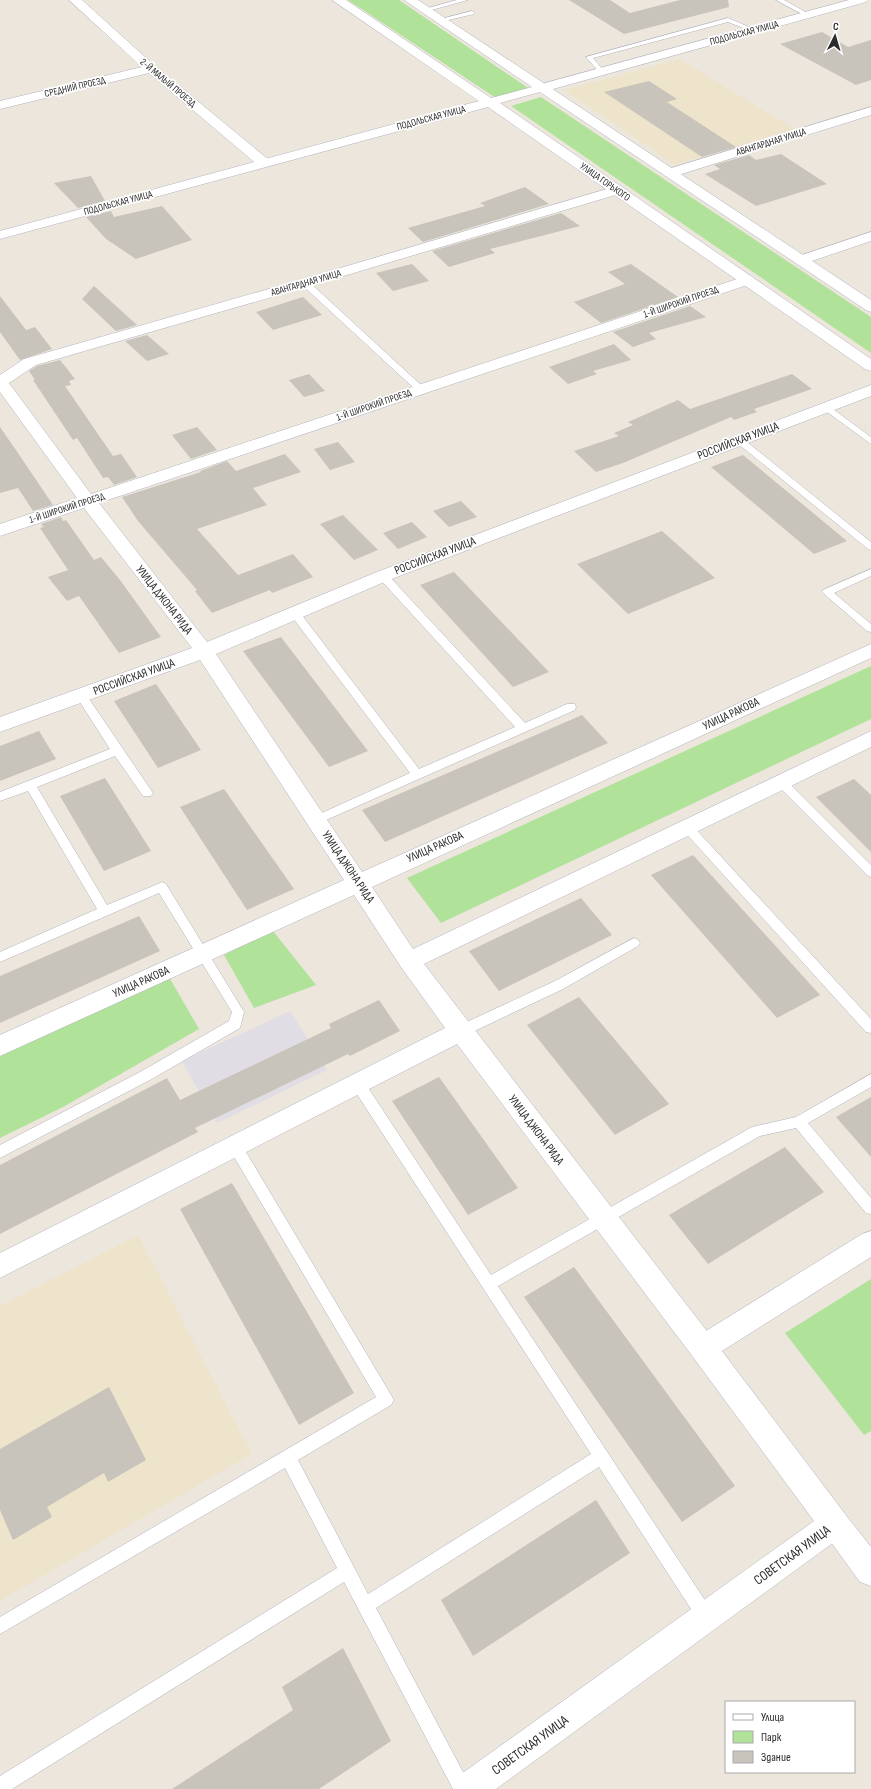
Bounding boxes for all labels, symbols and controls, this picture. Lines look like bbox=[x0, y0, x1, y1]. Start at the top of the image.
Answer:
north arrow bbox=[815, 16, 855, 56]
street label: ПОДОЛЬСКАЯ УЛИЦА bbox=[708, 18, 780, 48]
text: С bbox=[832, 20, 840, 33]
street label: 2-Й МАЛЫЙ ПРОЕЗД bbox=[137, 56, 199, 110]
street label: СРЕДНИЙ ПРОЕЗД bbox=[43, 74, 107, 100]
street label: ПОДОЛЬСКАЯ УЛИЦА bbox=[395, 103, 467, 133]
street label: АВАНГАРДНАЯ УЛИЦА bbox=[734, 125, 808, 159]
street label: УЛИЦА ГОРЬКОГО bbox=[578, 160, 633, 204]
street label: ПОДОЛЬСКАЯ УЛИЦА bbox=[82, 188, 154, 218]
street label: АВАНГАРДНАЯ УЛИЦА bbox=[269, 267, 343, 299]
street label: 1-Й ШИРОКИЙ ПРОЕЗД bbox=[642, 283, 720, 320]
street label: 1-Й ШИРОКИЙ ПРОЕЗД bbox=[335, 386, 413, 423]
street label: РОССИЙСКАЯ УЛИЦА bbox=[695, 418, 781, 463]
street label: 1-Й ШИРОКИЙ ПРОЕЗД bbox=[28, 490, 106, 526]
street label: РОССИЙСКАЯ УЛИЦА bbox=[392, 533, 478, 578]
street label: УЛИЦА ДЖОНА РИДА bbox=[132, 562, 196, 638]
street label: РОССИЙСКАЯ УЛИЦА bbox=[91, 655, 178, 699]
street label: УЛИЦА РАКОВА bbox=[700, 694, 762, 734]
street label: УЛИЦА ДЖОНА РИДА bbox=[318, 828, 378, 907]
street label: УЛИЦА РАКОВА bbox=[404, 828, 466, 866]
street label: УЛИЦА РАКОВА bbox=[110, 963, 172, 1001]
street label: УЛИЦА ДЖОНА РИДА bbox=[505, 1092, 568, 1169]
street label: СОВЕТСКАЯ УЛИЦА bbox=[750, 1521, 834, 1588]
legend bbox=[725, 1701, 855, 1773]
text: Улица bbox=[761, 1710, 785, 1725]
street label: СОВЕТСКАЯ УЛИЦА bbox=[488, 1711, 572, 1778]
text: Парк bbox=[761, 1730, 782, 1745]
text: Здание bbox=[761, 1750, 791, 1765]

